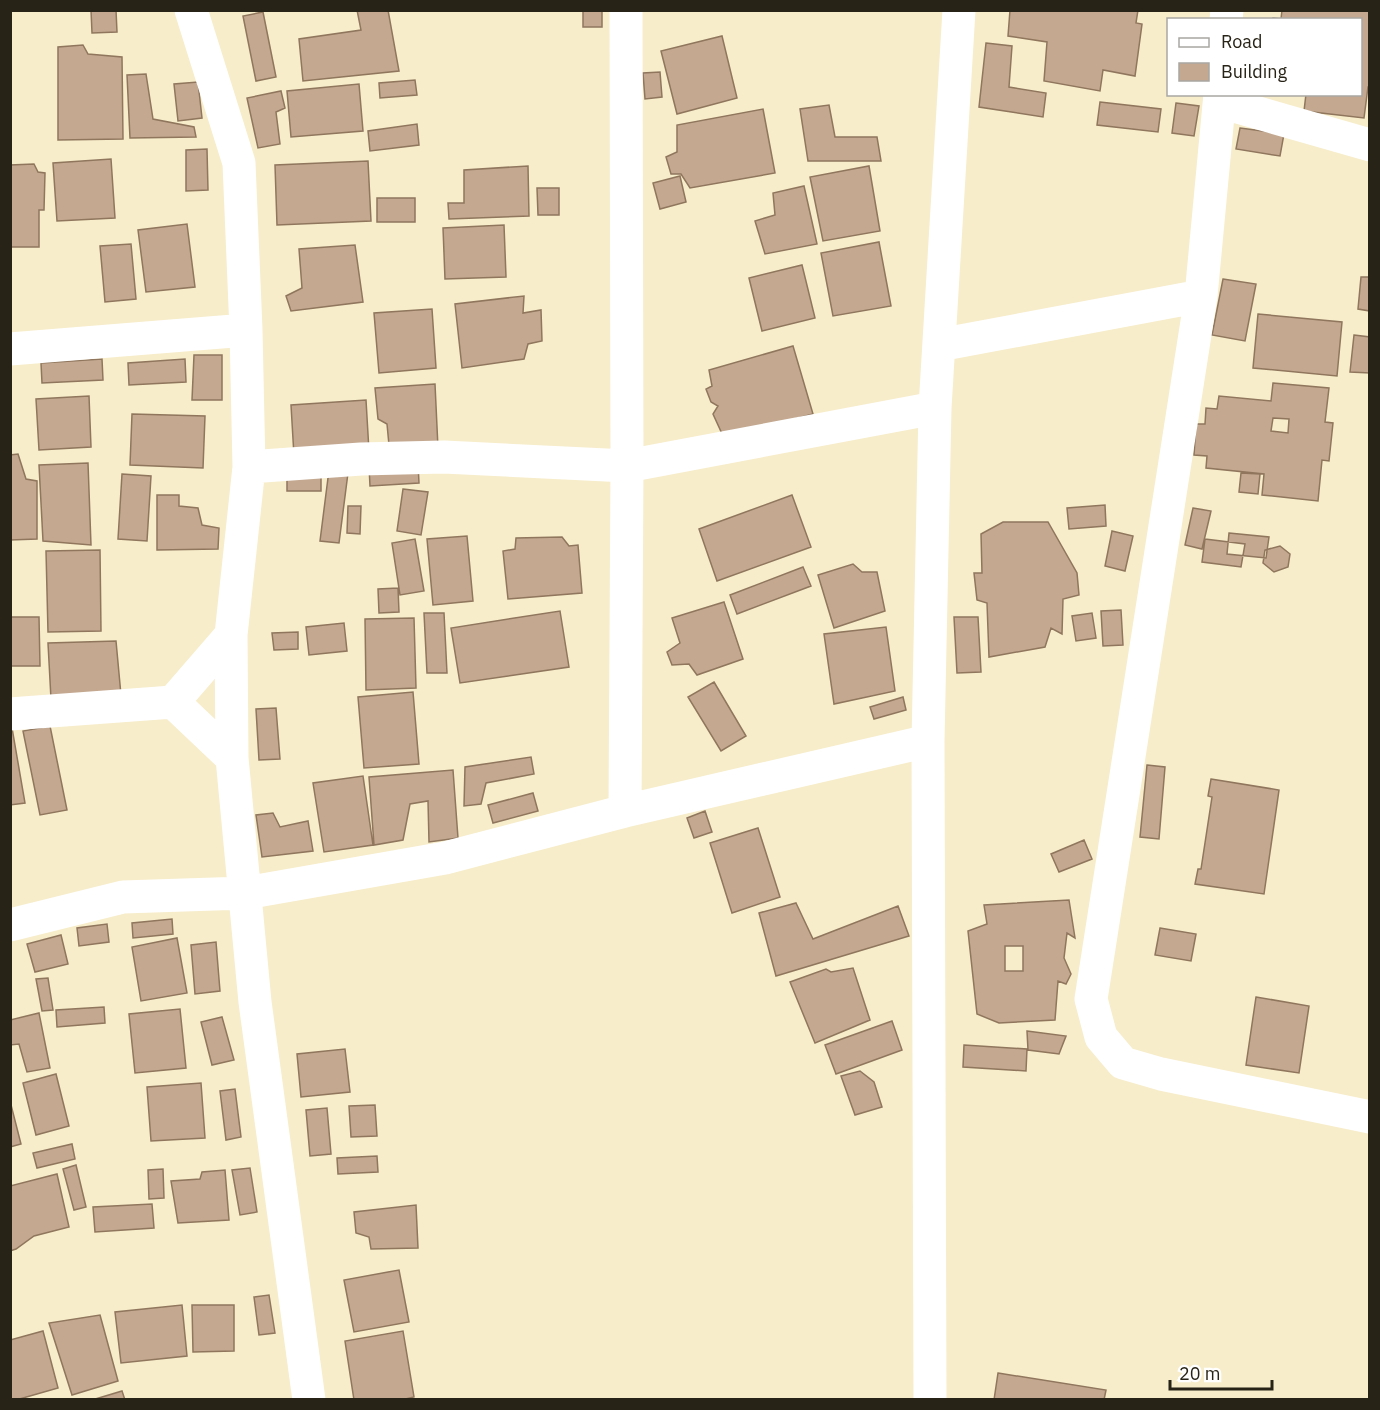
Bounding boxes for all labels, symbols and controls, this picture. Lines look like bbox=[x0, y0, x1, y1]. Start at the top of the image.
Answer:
legend bbox=[1167, 18, 1362, 96]
text: Road bbox=[1221, 30, 1262, 53]
text: Building bbox=[1221, 60, 1288, 83]
scale bar bbox=[1170, 1353, 1272, 1391]
text: 20 m bbox=[1179, 1362, 1221, 1385]

